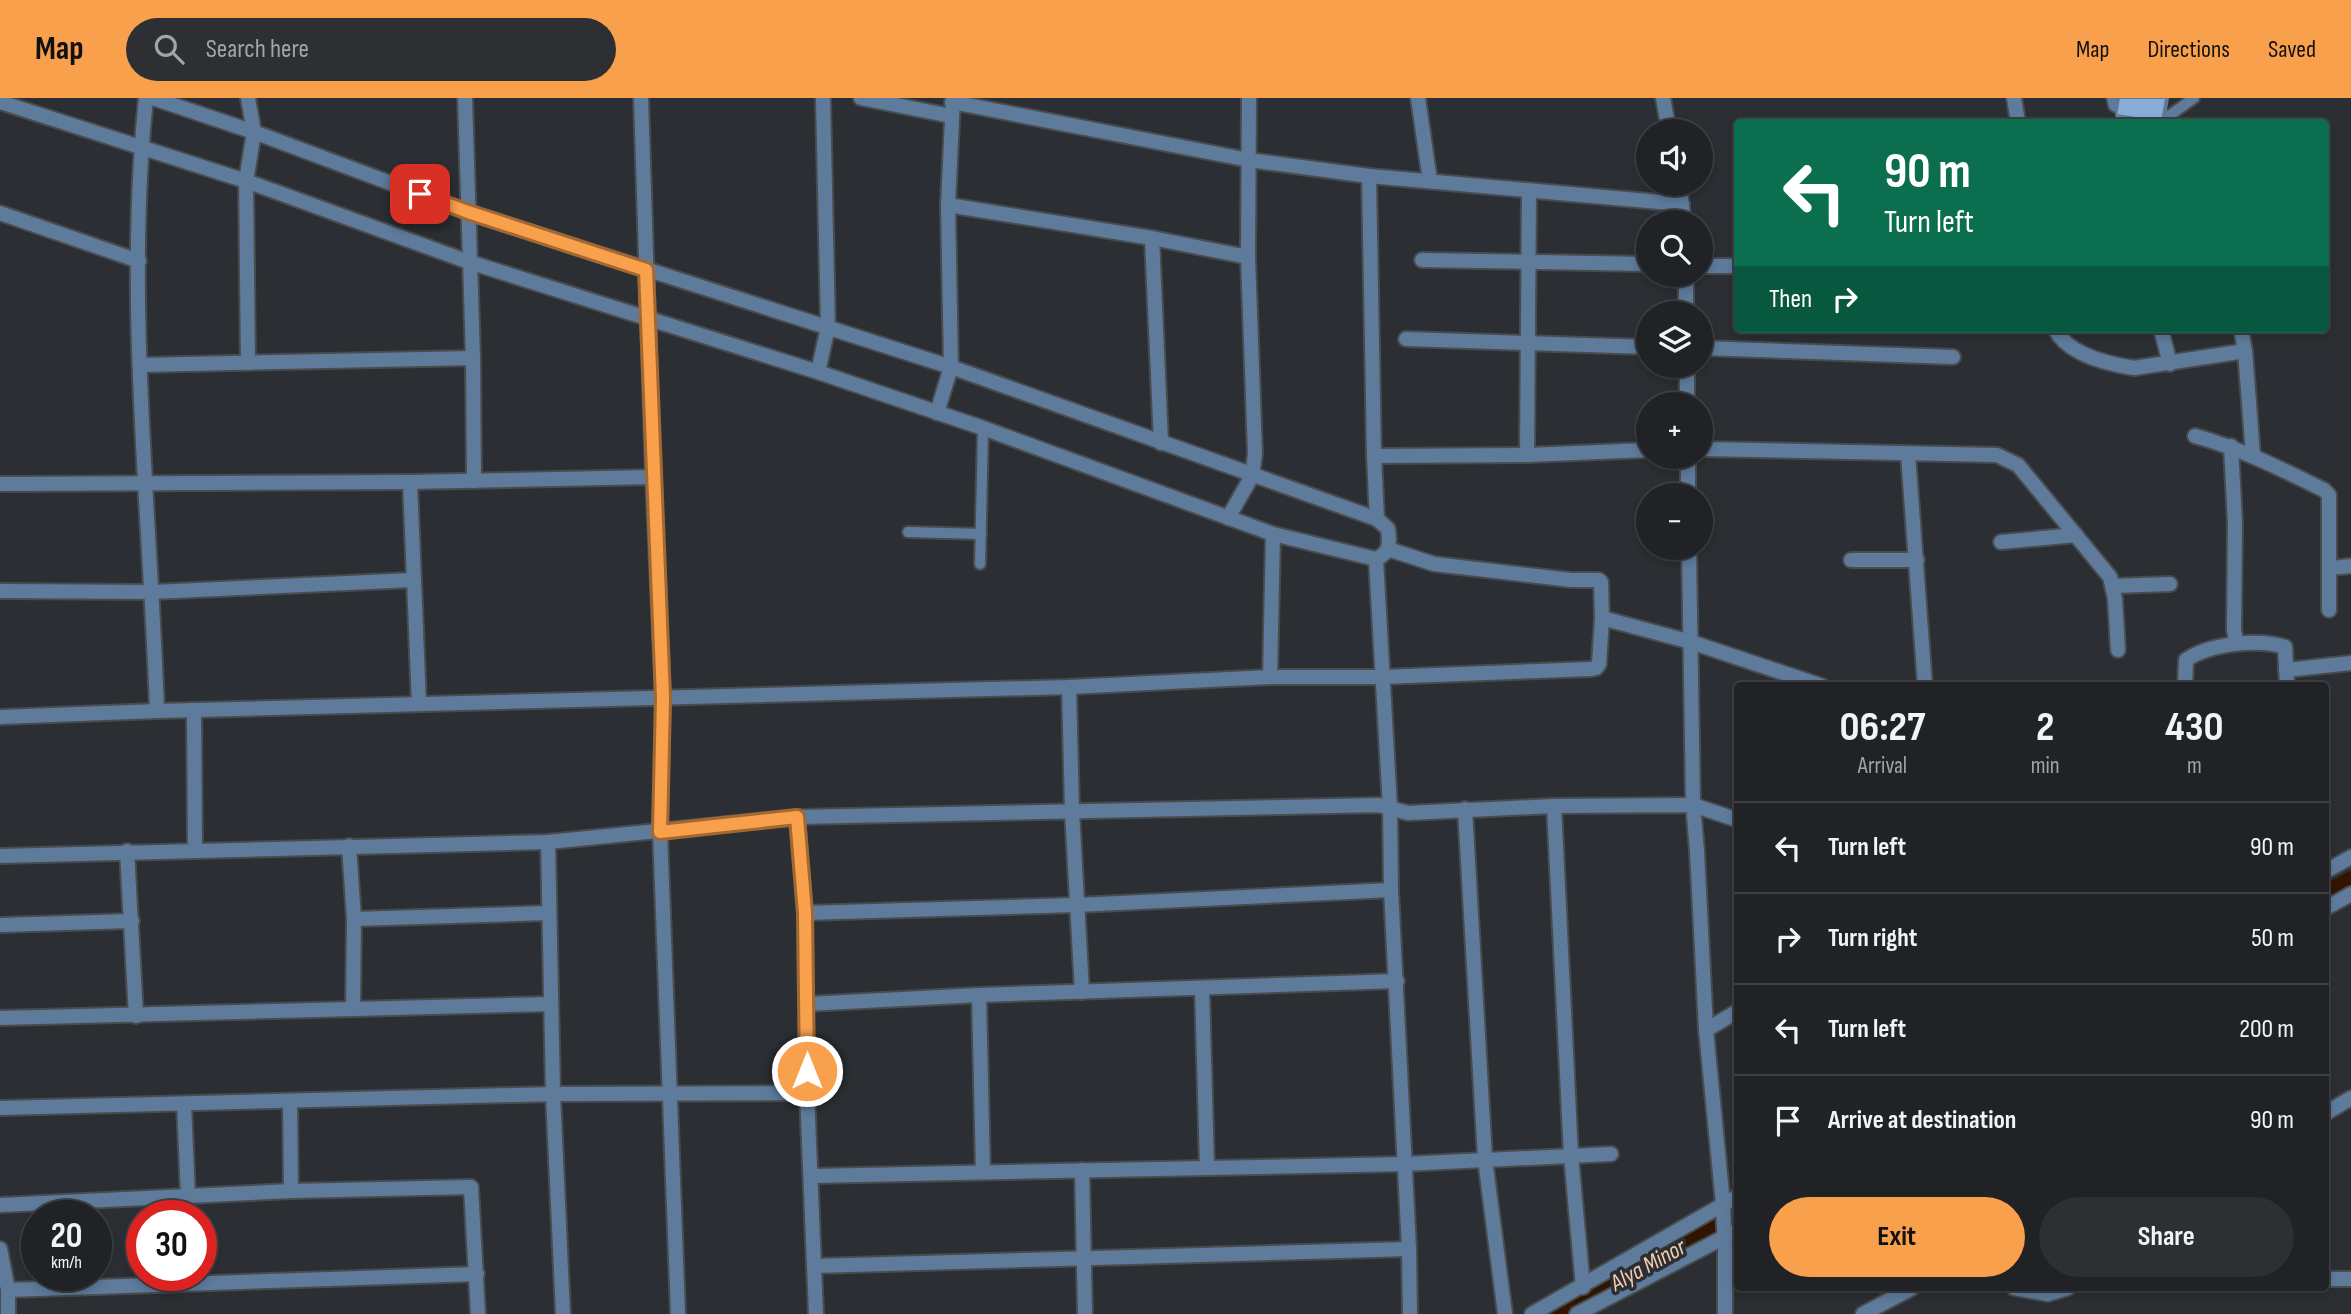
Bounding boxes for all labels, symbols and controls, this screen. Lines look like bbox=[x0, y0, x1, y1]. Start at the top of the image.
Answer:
search box bbox=[126, 18, 616, 81]
text: Map bbox=[35, 29, 84, 69]
icon: search bbox=[150, 30, 188, 68]
text: Search here bbox=[206, 34, 309, 65]
text: Map bbox=[2076, 35, 2109, 64]
text: Directions bbox=[2147, 35, 2230, 64]
text: Saved bbox=[2268, 35, 2316, 64]
map controls bbox=[1636, 119, 1713, 560]
button: sound bbox=[1636, 119, 1713, 196]
text: 90 m bbox=[1884, 143, 1971, 202]
icon: left bbox=[1769, 147, 1860, 238]
pin bbox=[390, 164, 450, 224]
icon: arrive bbox=[401, 175, 439, 213]
text: Turn left bbox=[1884, 203, 1974, 242]
button: search bbox=[1636, 210, 1713, 287]
icon: right bbox=[1826, 280, 1864, 318]
text: Then bbox=[1769, 284, 1812, 315]
button: layers bbox=[1636, 301, 1713, 378]
button: + bbox=[1636, 392, 1713, 469]
button: − bbox=[1636, 483, 1713, 560]
text: 06:27 bbox=[1839, 702, 1925, 753]
text: 2 bbox=[2036, 702, 2054, 753]
text: 430 bbox=[2165, 702, 2224, 753]
text: Arrival bbox=[1858, 752, 1907, 780]
text: min bbox=[2031, 752, 2060, 780]
text: m bbox=[2187, 752, 2202, 780]
icon: left bbox=[1769, 829, 1807, 867]
text: Turn left bbox=[1828, 832, 1906, 863]
text: 90 m bbox=[2250, 832, 2294, 863]
icon: right bbox=[1769, 920, 1807, 958]
text: Turn right bbox=[1828, 923, 1917, 954]
text: 50 m bbox=[2251, 923, 2294, 954]
icon: left bbox=[1769, 1011, 1807, 1049]
text: Turn left bbox=[1828, 1014, 1906, 1045]
text: 200 m bbox=[2239, 1014, 2294, 1045]
position arrow bbox=[770, 1034, 844, 1108]
icon: arrive bbox=[1769, 1102, 1807, 1140]
text: Arrive at destination bbox=[1828, 1105, 2016, 1136]
text: 90 m bbox=[2250, 1105, 2294, 1136]
button: Exit bbox=[1769, 1197, 2025, 1277]
button: Share bbox=[2039, 1197, 2294, 1277]
speed limit sign: 30 bbox=[126, 1200, 217, 1291]
text: 20 bbox=[51, 1215, 83, 1258]
water label: Alya Minor bbox=[1604, 1232, 1692, 1298]
text: km/h bbox=[51, 1252, 82, 1273]

